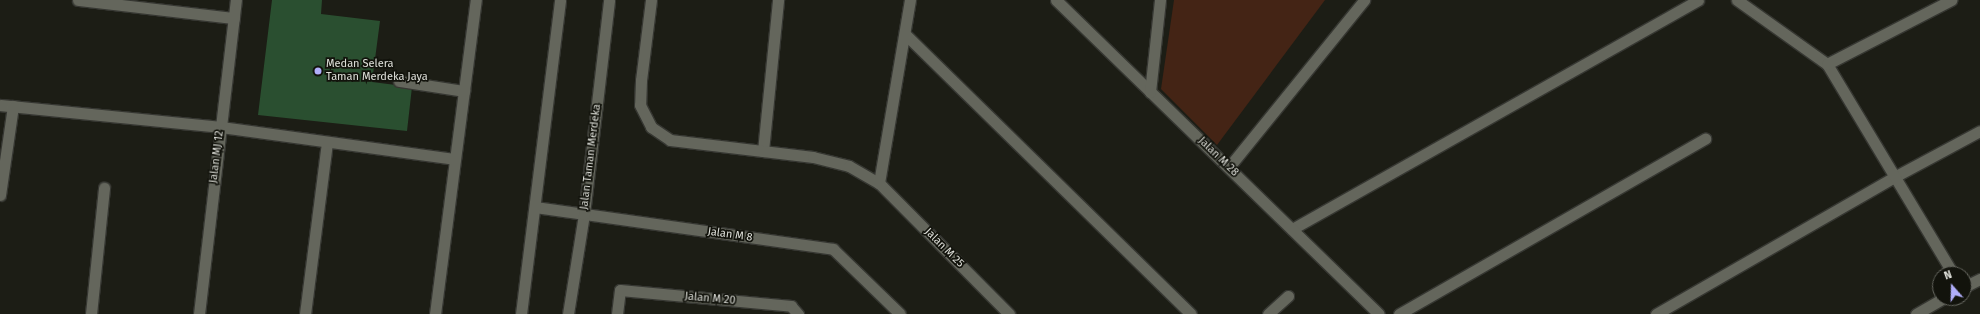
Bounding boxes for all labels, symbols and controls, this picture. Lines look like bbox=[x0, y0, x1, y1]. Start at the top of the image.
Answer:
place label: Medan Selera Taman Merdeka Jaya bbox=[326, 58, 428, 84]
marker: Medan Selera Taman Merdeka Jaya bbox=[313, 66, 323, 76]
street label: Jalan Taman Merdeka bbox=[578, 104, 604, 210]
street label: Jalan MJ 12 bbox=[207, 130, 227, 184]
street label: Jalan M 28 bbox=[1195, 135, 1241, 179]
street label: Jalan M 8 bbox=[707, 225, 753, 245]
street label: Jalan M 25 bbox=[922, 226, 966, 270]
north arrow bbox=[1932, 266, 1972, 306]
text: N bbox=[1942, 268, 1954, 283]
street label: Jalan M 20 bbox=[684, 290, 736, 308]

